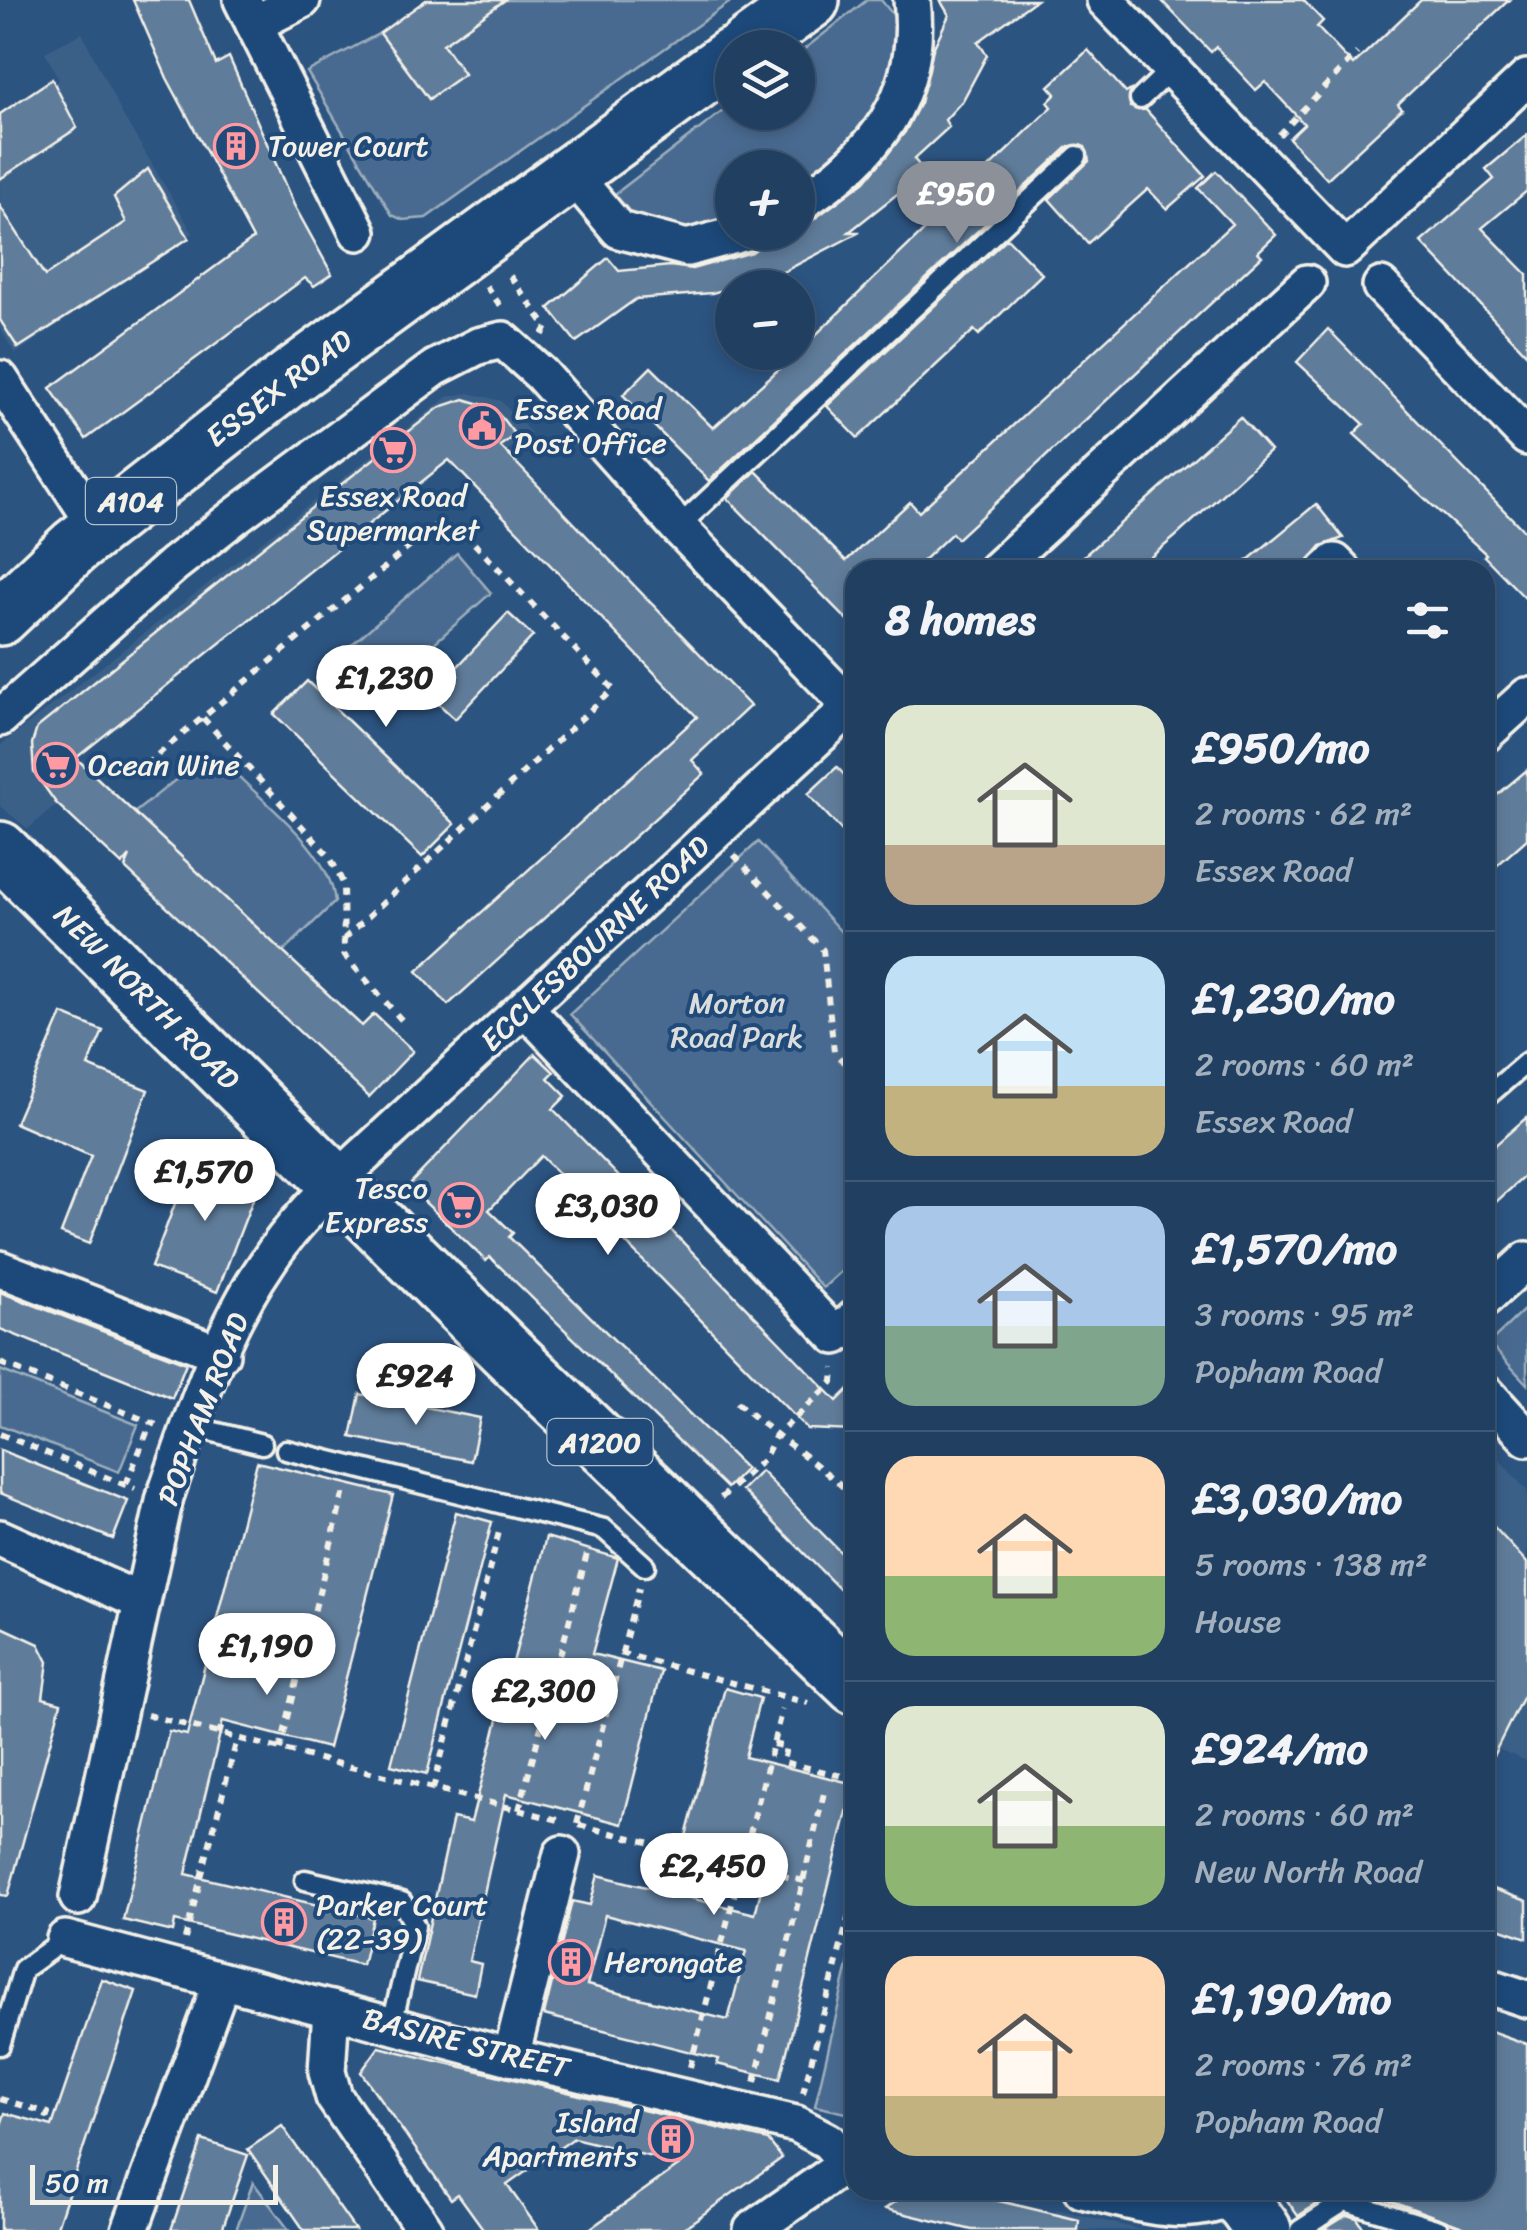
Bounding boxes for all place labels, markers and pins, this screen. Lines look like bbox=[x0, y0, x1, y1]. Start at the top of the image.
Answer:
place label: Tower Court bbox=[268, 119, 429, 173]
building icon: Tower Court bbox=[213, 123, 259, 169]
pin: £950 bbox=[898, 161, 1016, 246]
place label: Essex Road Post Office bbox=[514, 382, 667, 470]
public building icon: Essex Road Post Office bbox=[459, 403, 505, 449]
supermarket icon: Essex Road Supermarket bbox=[370, 427, 416, 473]
place label: Essex Road Supermarket bbox=[307, 469, 481, 557]
pin: £1,230 bbox=[305, 645, 467, 730]
place label: Ocean Wine bbox=[88, 738, 240, 792]
supermarket icon: Ocean Wine bbox=[33, 742, 79, 788]
pin: £1,570 bbox=[124, 1139, 286, 1224]
place label: Tesco Express bbox=[325, 1161, 428, 1249]
pin: £3,030 bbox=[527, 1173, 689, 1258]
supermarket icon: Tesco Express bbox=[438, 1182, 484, 1228]
pin: £924 bbox=[357, 1343, 475, 1428]
pin: £1,190 bbox=[186, 1613, 348, 1698]
pin: £2,300 bbox=[464, 1658, 626, 1743]
pin: £2,450 bbox=[633, 1833, 795, 1918]
place label: Parker Court (22-39) bbox=[316, 1878, 488, 1966]
building icon: Parker Court (22-39) bbox=[261, 1899, 307, 1945]
place label: Herongate bbox=[604, 1935, 743, 1989]
building icon: Herongate bbox=[548, 1939, 594, 1985]
place label: Island Apartments bbox=[482, 2095, 640, 2183]
building icon: Island Apartments bbox=[648, 2116, 694, 2162]

